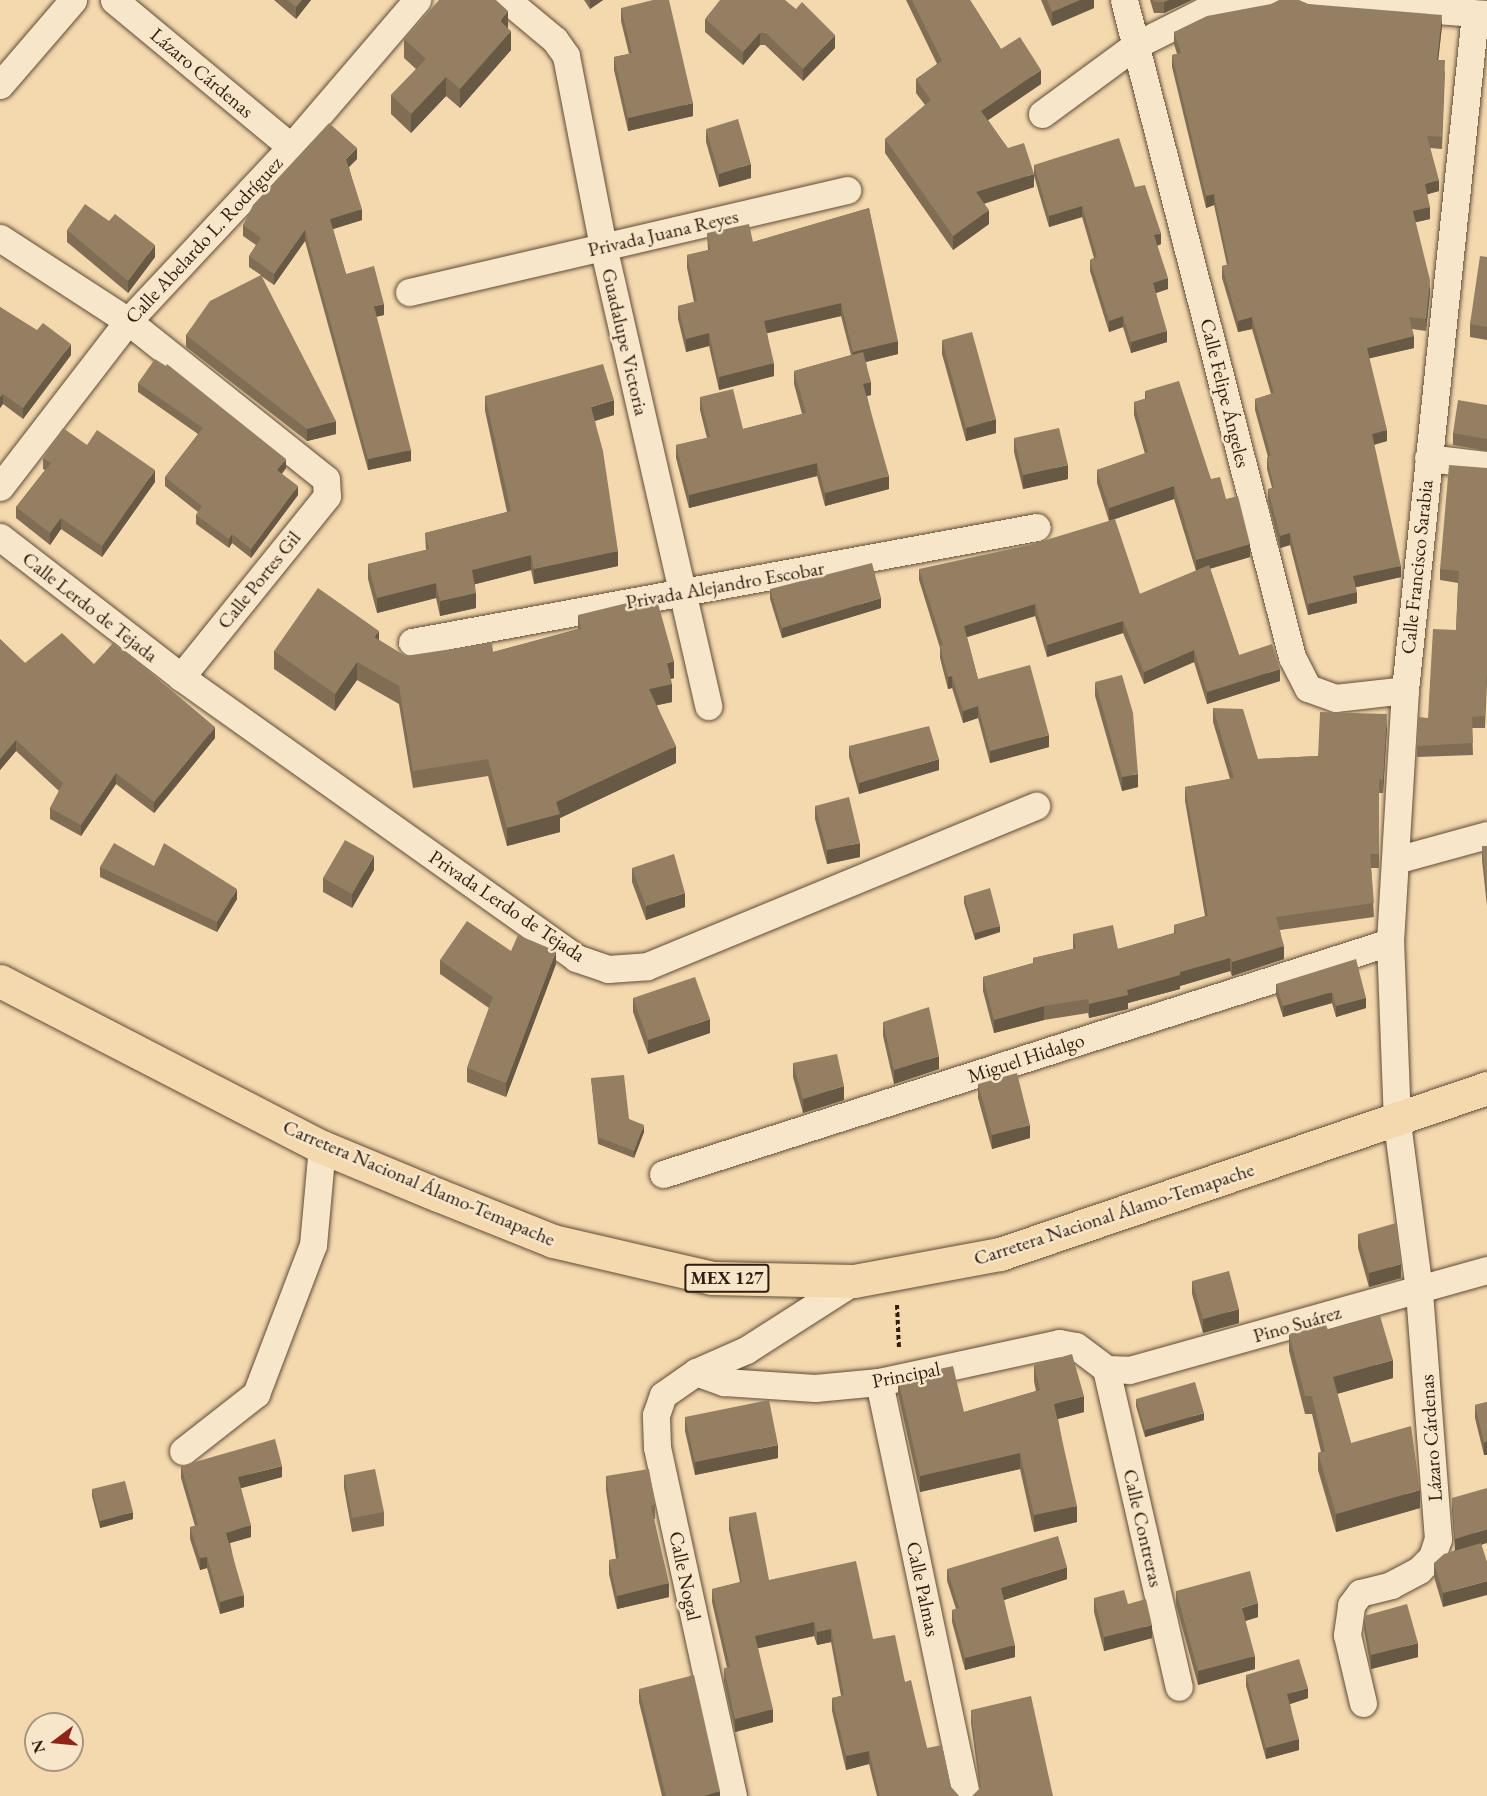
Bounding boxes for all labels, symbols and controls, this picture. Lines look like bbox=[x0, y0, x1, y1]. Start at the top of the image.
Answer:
street label: Lázaro Cárdenas bbox=[146, 23, 258, 123]
street label: Calle Abelardo L. Rodríguez bbox=[120, 151, 288, 329]
street label: Privada Juana Reyes bbox=[585, 204, 741, 262]
street label: Guadalupe Victoria bbox=[596, 266, 654, 418]
street label: Calle Felipe Ángeles bbox=[1195, 316, 1255, 470]
street label: Calle Francisco Sarabia bbox=[1396, 479, 1438, 655]
street label: Calle Portes Gil bbox=[212, 526, 306, 634]
street label: Calle Lerdo de Tejada bbox=[17, 547, 163, 667]
street label: Privada Alejandro Escobar bbox=[624, 556, 826, 614]
street label: Privada Lerdo de Tejada bbox=[424, 845, 590, 967]
street label: Miguel Hidalgo bbox=[965, 1028, 1087, 1088]
street label: Carretera Nacional Álamo-Temapache bbox=[279, 1115, 559, 1251]
street label: Carretera Nacional Álamo-Temapache bbox=[971, 1157, 1257, 1271]
road number: MEX 127 bbox=[684, 1263, 771, 1293]
street label: Pino Suárez bbox=[1250, 1300, 1344, 1348]
street label: Principal bbox=[870, 1357, 942, 1393]
street label: Lázaro Cárdenas bbox=[1415, 1374, 1447, 1502]
street label: Calle Contreras bbox=[1118, 1467, 1168, 1589]
street label: Calle Nogal bbox=[664, 1529, 706, 1623]
street label: Calle Palmas bbox=[901, 1539, 945, 1639]
north arrow bbox=[24, 1712, 84, 1772]
text: N bbox=[26, 1737, 50, 1756]

